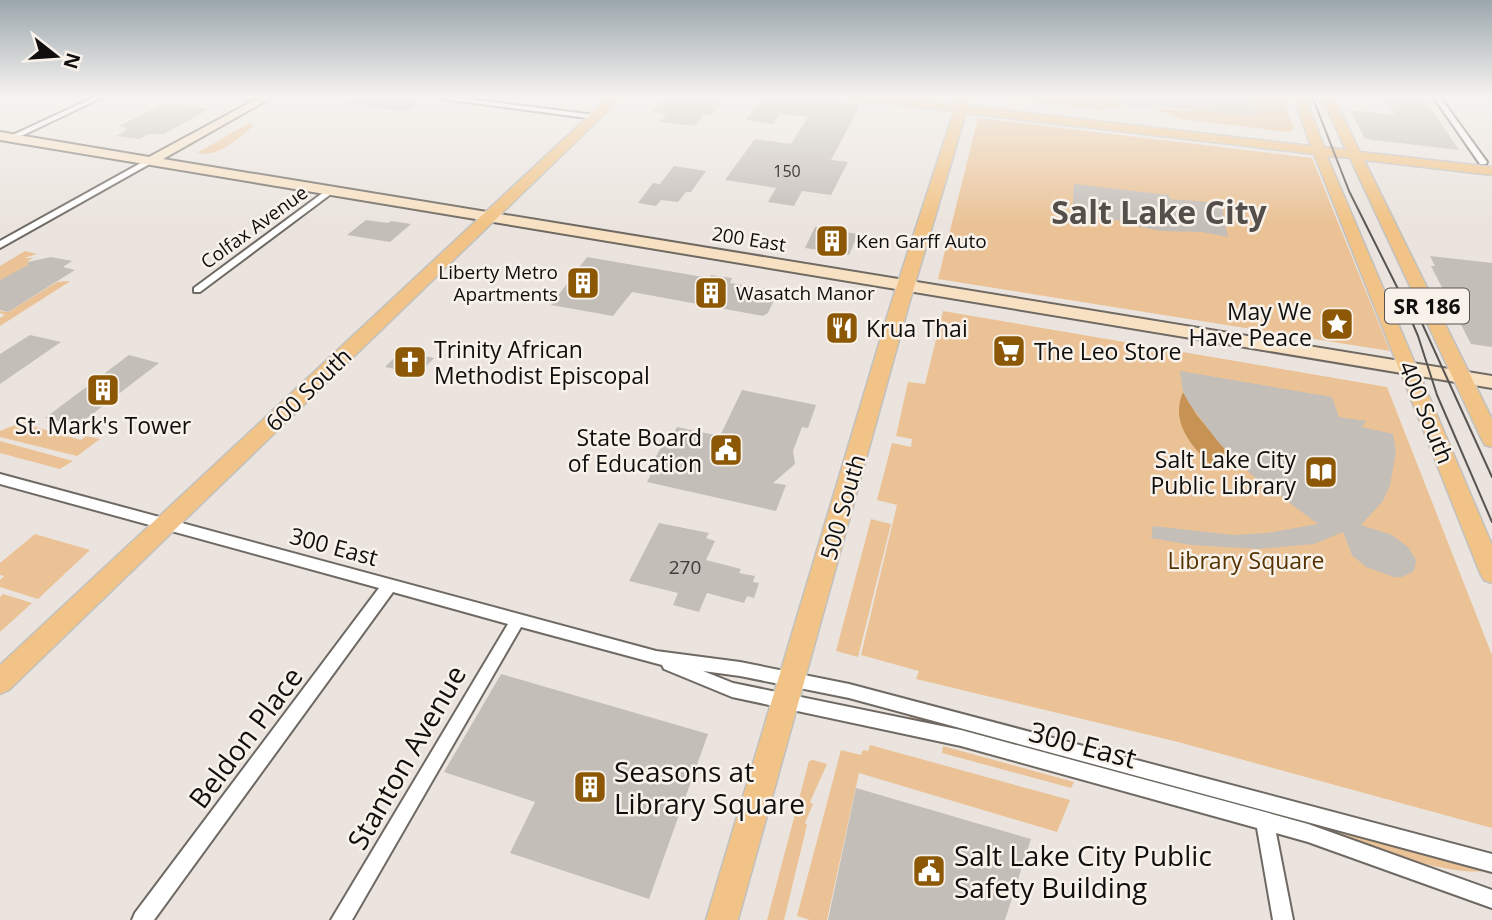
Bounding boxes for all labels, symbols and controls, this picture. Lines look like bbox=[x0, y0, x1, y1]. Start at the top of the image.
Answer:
north arrow bbox=[21, 21, 91, 91]
text: N bbox=[58, 50, 87, 72]
house number: 150 bbox=[773, 160, 801, 182]
street label: Colfax Avenue bbox=[195, 179, 313, 275]
district label: Salt Lake City bbox=[1051, 190, 1268, 233]
street label: 200 East bbox=[710, 220, 788, 258]
building icon: Ken Garff Auto bbox=[813, 222, 851, 260]
place label: Ken Garff Auto bbox=[856, 228, 987, 254]
place label: Liberty Metro Apartments bbox=[438, 259, 558, 307]
building icon: Liberty Metro Apartments bbox=[564, 264, 602, 302]
building icon: Wasatch Manor bbox=[692, 274, 730, 312]
place label: Wasatch Manor bbox=[736, 280, 875, 306]
road number: SR 186 bbox=[1385, 288, 1469, 324]
place label: May We Have Peace bbox=[1188, 295, 1312, 353]
place icon: May We Have Peace bbox=[1318, 305, 1356, 343]
restaurant icon: Krua Thai bbox=[823, 309, 861, 347]
place label: Krua Thai bbox=[866, 312, 968, 344]
supermarket icon: The Leo Store bbox=[990, 332, 1028, 370]
place label: Trinity African Methodist Episcopal bbox=[434, 333, 650, 391]
place label: The Leo Store bbox=[1034, 335, 1181, 367]
street label: 600 South bbox=[258, 340, 358, 438]
church icon: Trinity African Methodist Episcopal bbox=[391, 343, 429, 381]
street label: 400 South bbox=[1392, 356, 1462, 468]
building icon: St. Mark's Tower bbox=[84, 371, 122, 409]
place label: St. Mark's Tower bbox=[15, 409, 192, 441]
place label: State Board of Education bbox=[568, 421, 702, 479]
public building icon: State Board of Education bbox=[707, 431, 745, 469]
place label: Salt Lake City Public Library bbox=[1150, 443, 1296, 501]
street label: 500 South bbox=[812, 451, 872, 563]
library icon: Salt Lake City Public Library bbox=[1302, 453, 1340, 491]
street label: 300 East bbox=[286, 519, 382, 573]
park label: Library Square bbox=[1168, 544, 1324, 576]
house number: 270 bbox=[669, 554, 701, 580]
street label: Stanton Avenue bbox=[338, 658, 474, 856]
street label: Beldon Place bbox=[179, 659, 311, 815]
street label: 300 East bbox=[1025, 711, 1141, 777]
place label: Seasons at Library Square bbox=[614, 752, 805, 822]
building icon: Seasons at Library Square bbox=[571, 768, 609, 806]
place label: Salt Lake City Public Safety Building bbox=[954, 836, 1212, 906]
public building icon: Salt Lake City Public Safety Building bbox=[910, 852, 948, 890]

